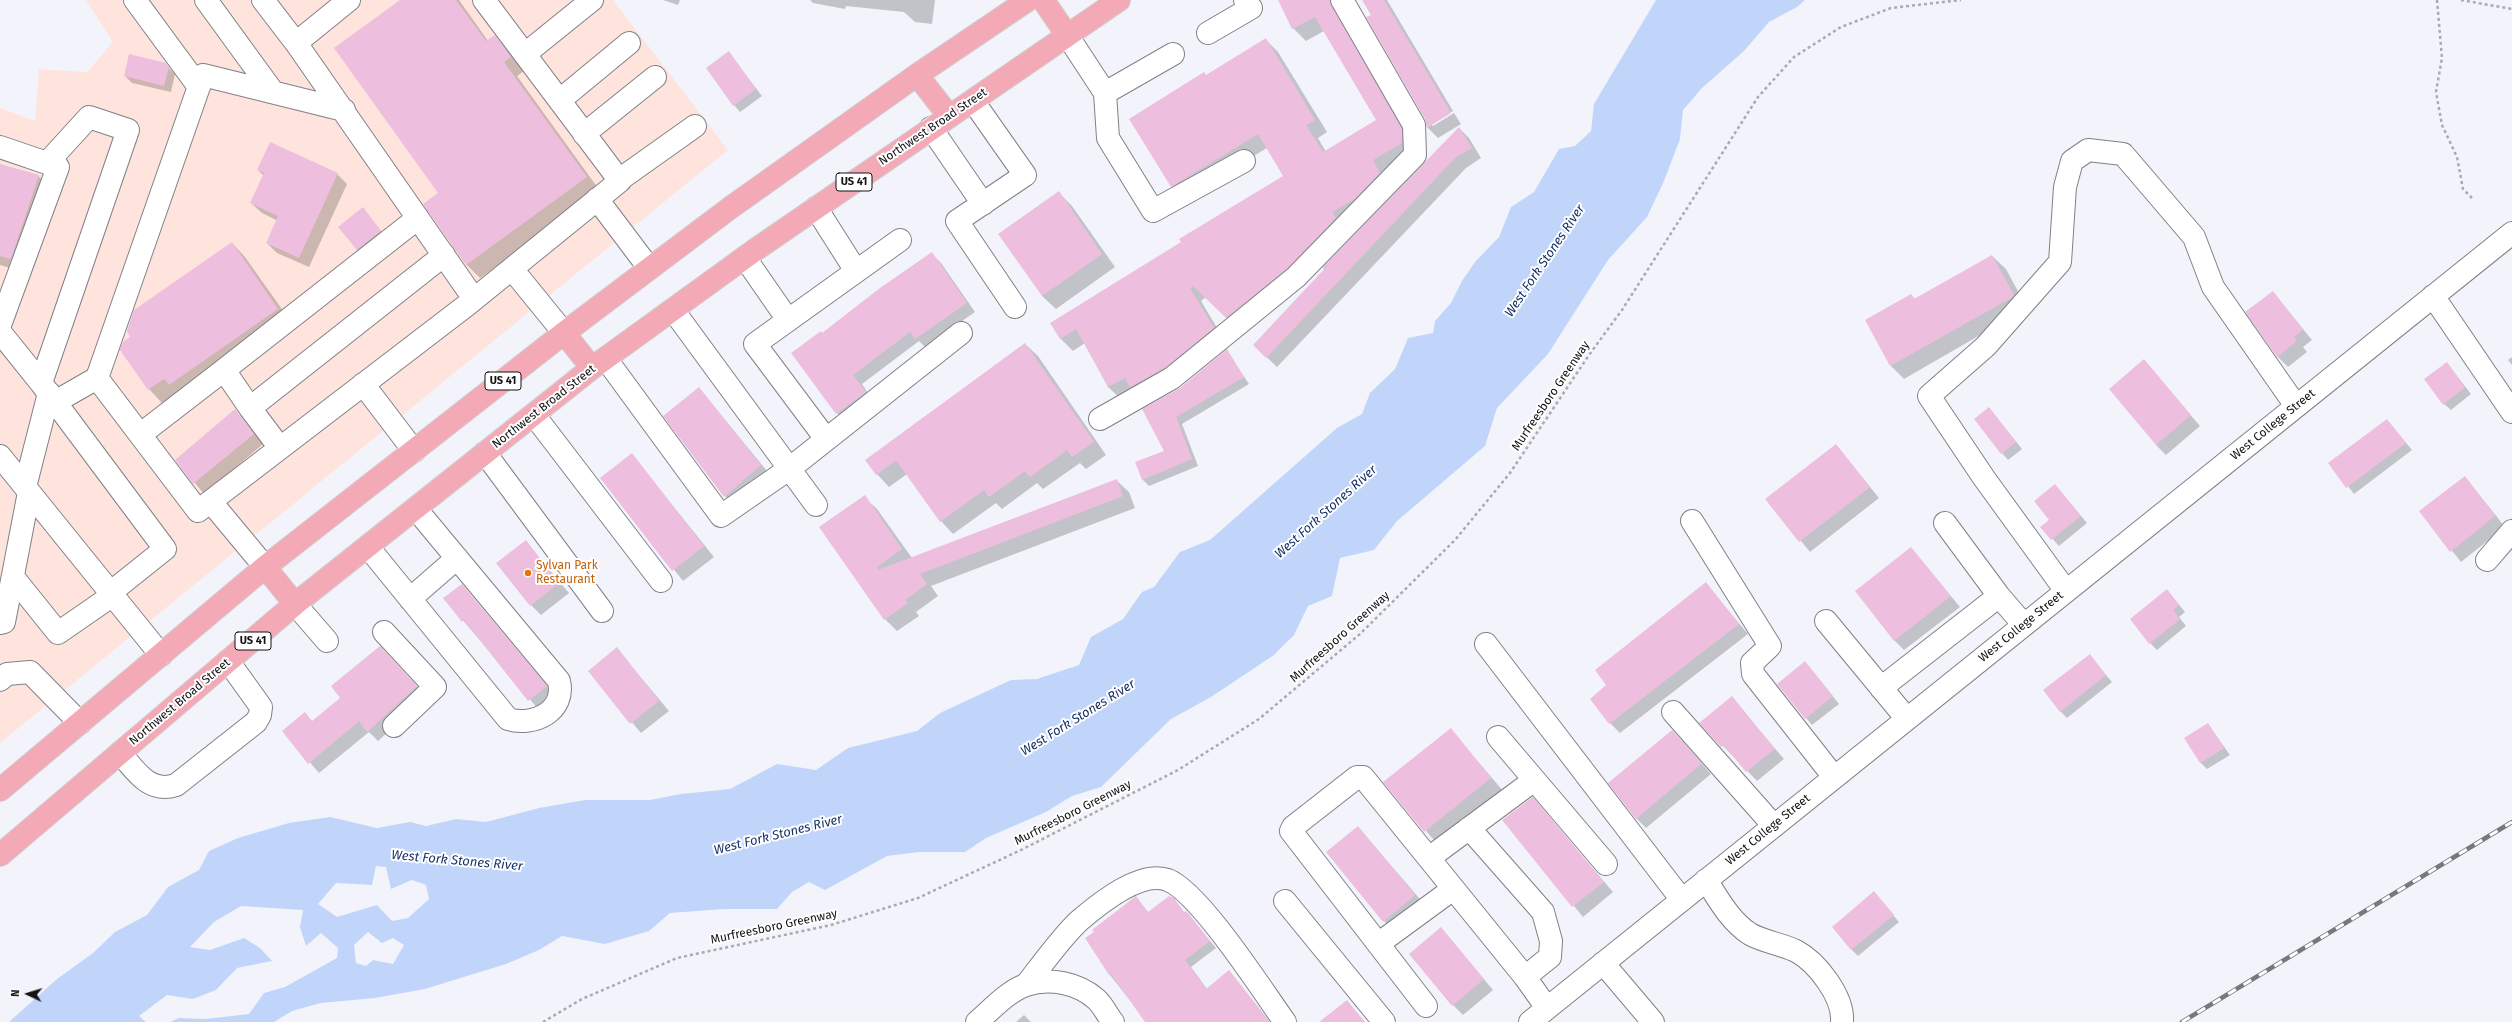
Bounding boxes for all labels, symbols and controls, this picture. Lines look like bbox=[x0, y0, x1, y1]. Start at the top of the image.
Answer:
street label: Northwest Broad Street bbox=[876, 85, 990, 169]
road number: US 41 bbox=[836, 173, 872, 191]
water label: West Fork Stones River bbox=[1502, 202, 1588, 320]
street label: Murfreesboro Greenway bbox=[1509, 338, 1593, 454]
street label: Northwest Broad Street bbox=[489, 362, 599, 452]
road number: US 41 bbox=[485, 372, 521, 390]
street label: West College Street bbox=[2228, 386, 2318, 464]
water label: West Fork Stones River bbox=[1272, 462, 1380, 562]
place label: Sylvan Park Restaurant bbox=[536, 559, 598, 587]
marker: Sylvan Park Restaurant bbox=[523, 568, 533, 578]
street label: Murfreesboro Greenway bbox=[1287, 588, 1393, 686]
street label: West College Street bbox=[1976, 588, 2066, 666]
road number: US 41 bbox=[235, 632, 271, 650]
street label: Northwest Broad Street bbox=[127, 656, 233, 748]
water label: West Fork Stones River bbox=[1018, 676, 1138, 760]
street label: Murfreesboro Greenway bbox=[1012, 777, 1134, 849]
street label: West College Street bbox=[1723, 791, 1813, 869]
water label: West Fork Stones River bbox=[712, 811, 844, 859]
water label: West Fork Stones River bbox=[391, 847, 523, 875]
street label: Murfreesboro Greenway bbox=[709, 907, 839, 947]
north arrow bbox=[8, 974, 48, 1014]
text: N bbox=[9, 989, 22, 997]

